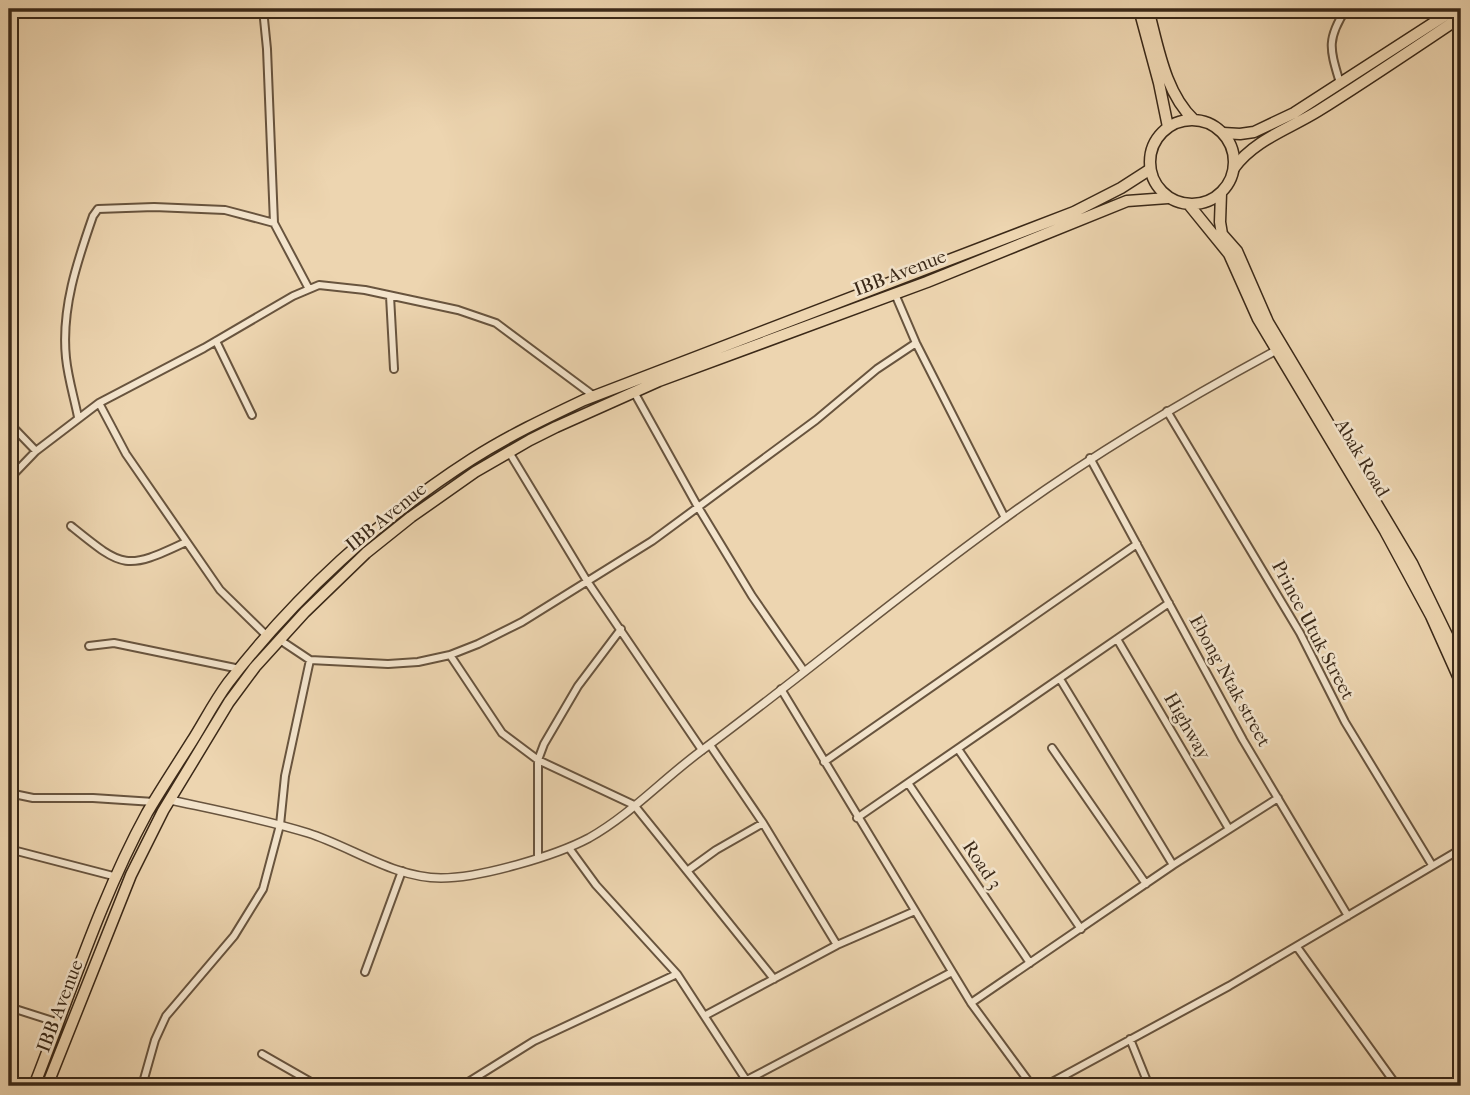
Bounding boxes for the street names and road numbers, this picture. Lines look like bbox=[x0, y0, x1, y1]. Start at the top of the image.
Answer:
street label: IBB Avenue bbox=[851, 245, 949, 301]
street label: Abak Road bbox=[1330, 414, 1394, 502]
street label: IBB Avenue bbox=[341, 478, 431, 556]
street label: Prince Utuk Street bbox=[1267, 557, 1359, 703]
street label: Ebong Ntak street bbox=[1185, 611, 1275, 751]
street label: Highway bbox=[1159, 689, 1215, 764]
street label: Road 3 bbox=[958, 836, 1006, 894]
street label: IBB Avenue bbox=[32, 957, 88, 1055]

